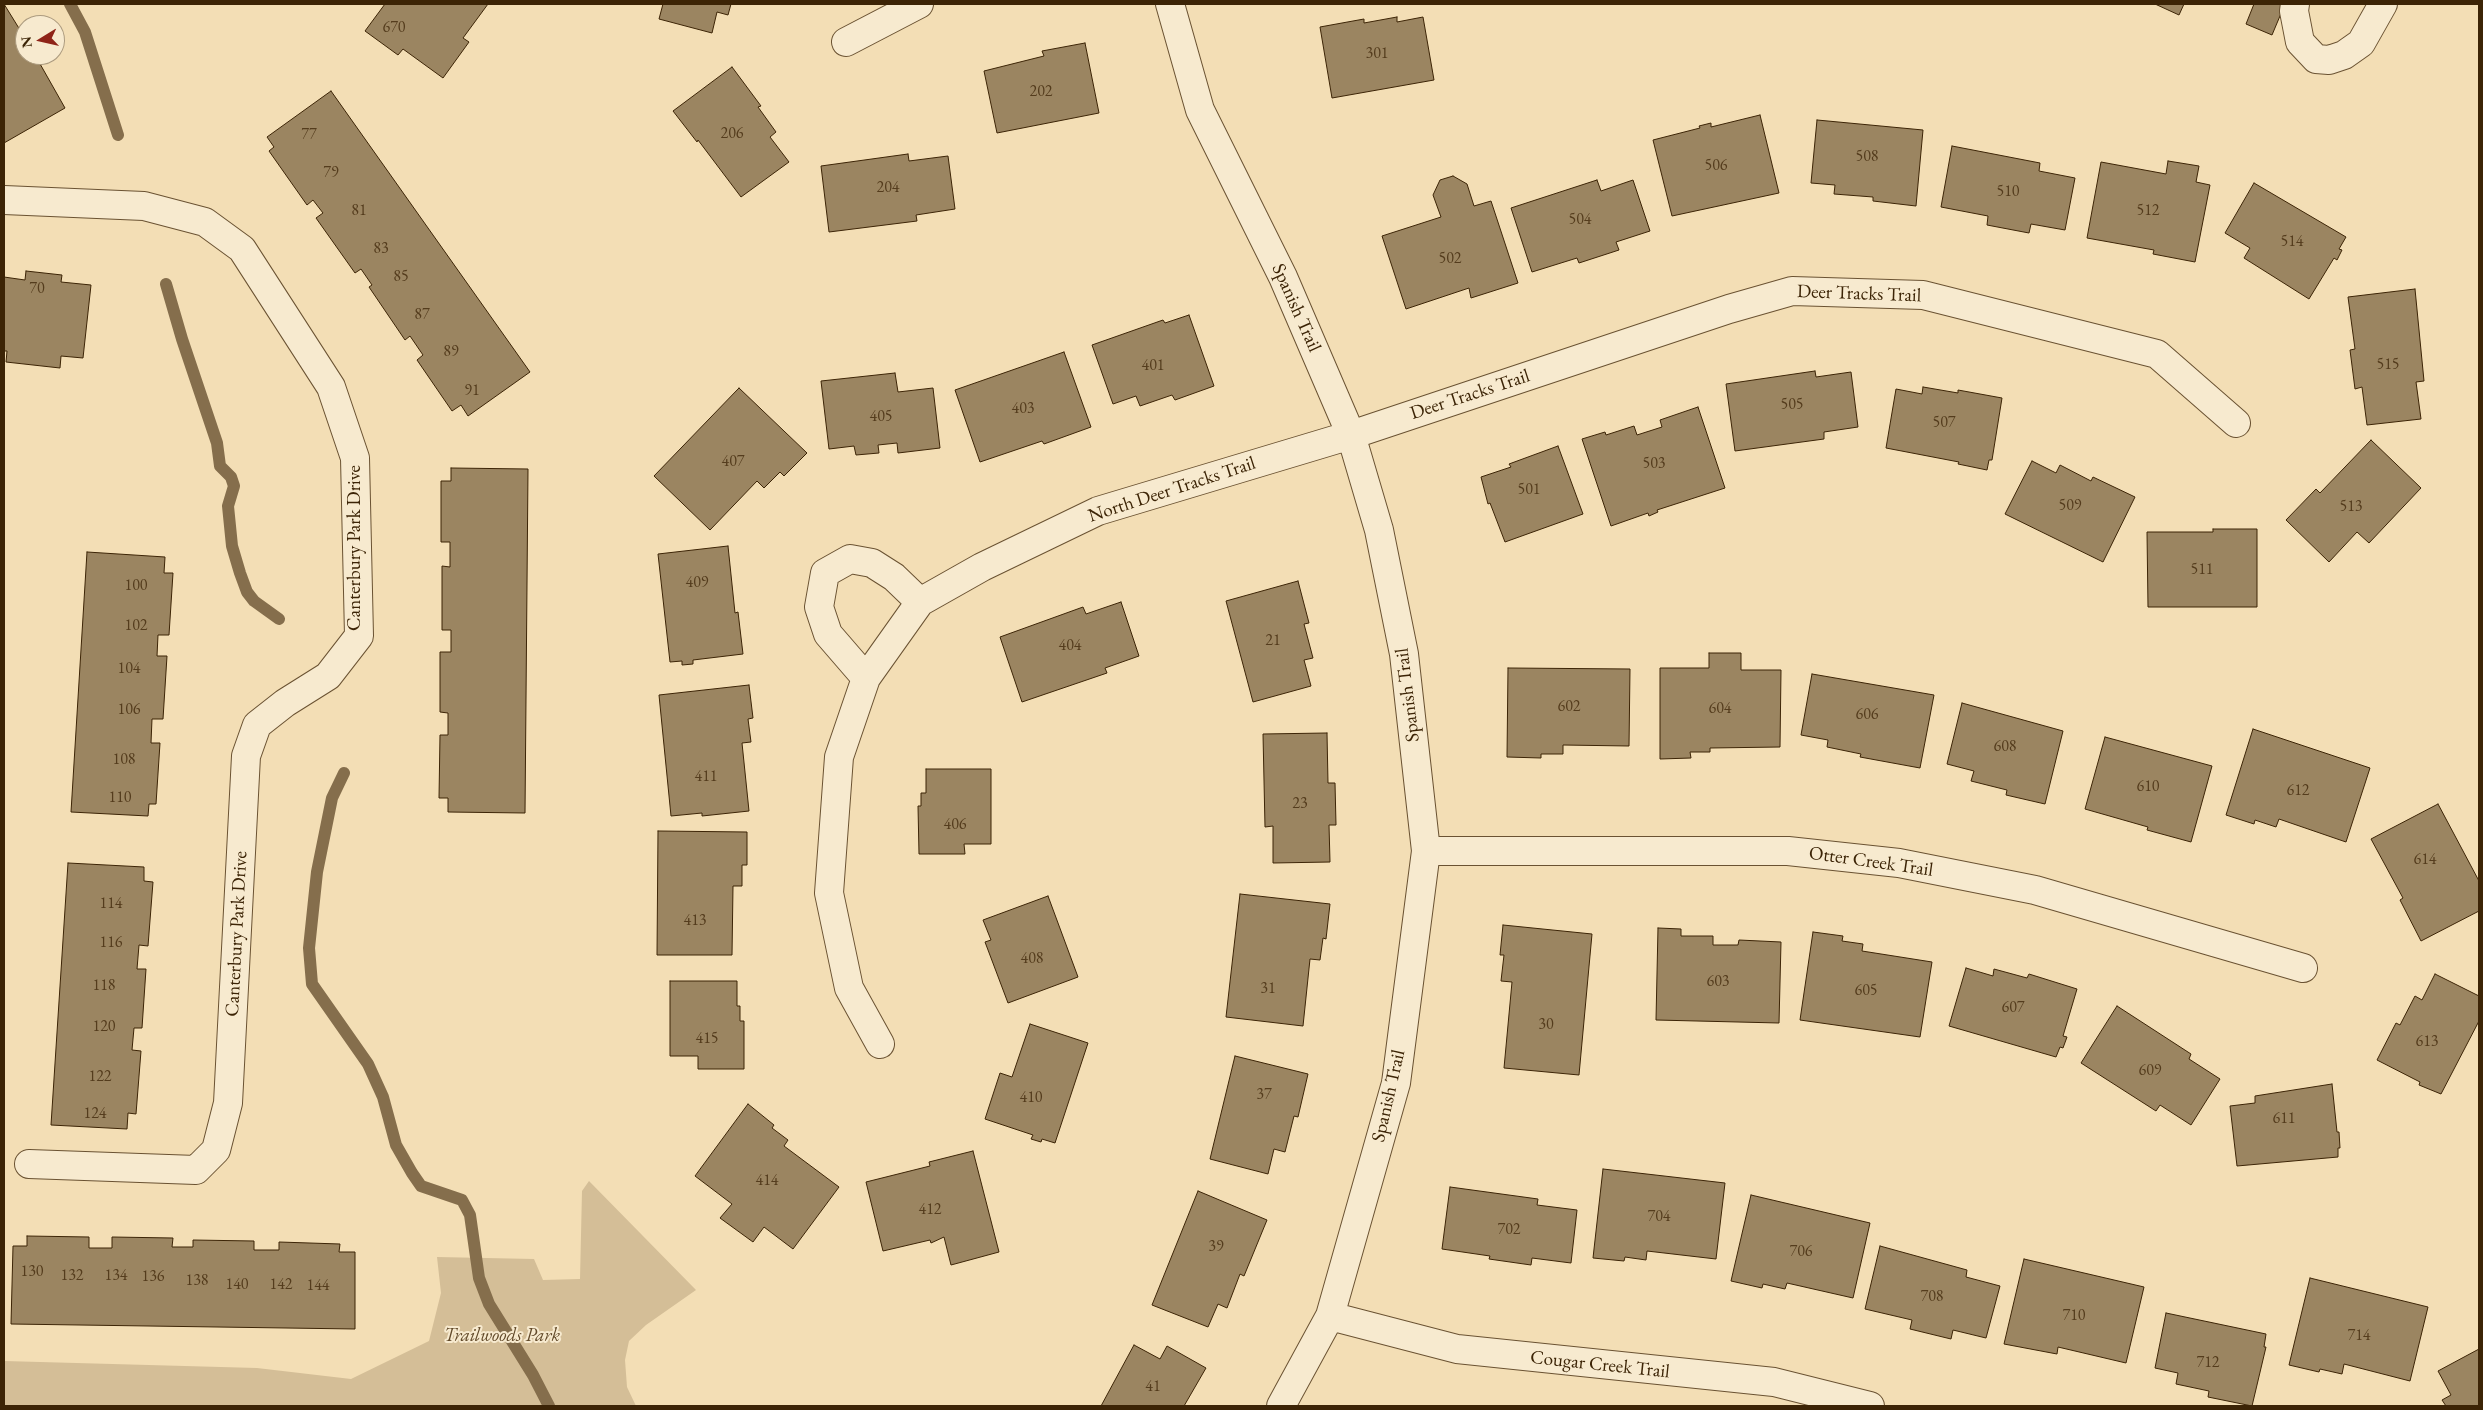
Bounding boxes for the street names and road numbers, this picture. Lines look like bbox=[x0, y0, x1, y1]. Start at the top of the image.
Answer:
street label: Spanish Trail bbox=[1266, 260, 1326, 356]
street label: Deer Tracks Trail bbox=[1796, 280, 1922, 308]
street label: Deer Tracks Trail bbox=[1407, 365, 1533, 425]
street label: North Deer Tracks Trail bbox=[1085, 452, 1259, 528]
street label: Canterbury Park Drive bbox=[344, 465, 366, 631]
street label: Spanish Trail bbox=[1391, 647, 1425, 743]
street label: Otter Creek Trail bbox=[1807, 842, 1935, 882]
street label: Canterbury Park Drive bbox=[221, 851, 253, 1017]
street label: Spanish Trail bbox=[1367, 1048, 1411, 1144]
street label: Cougar Creek Trail bbox=[1529, 1346, 1671, 1384]

